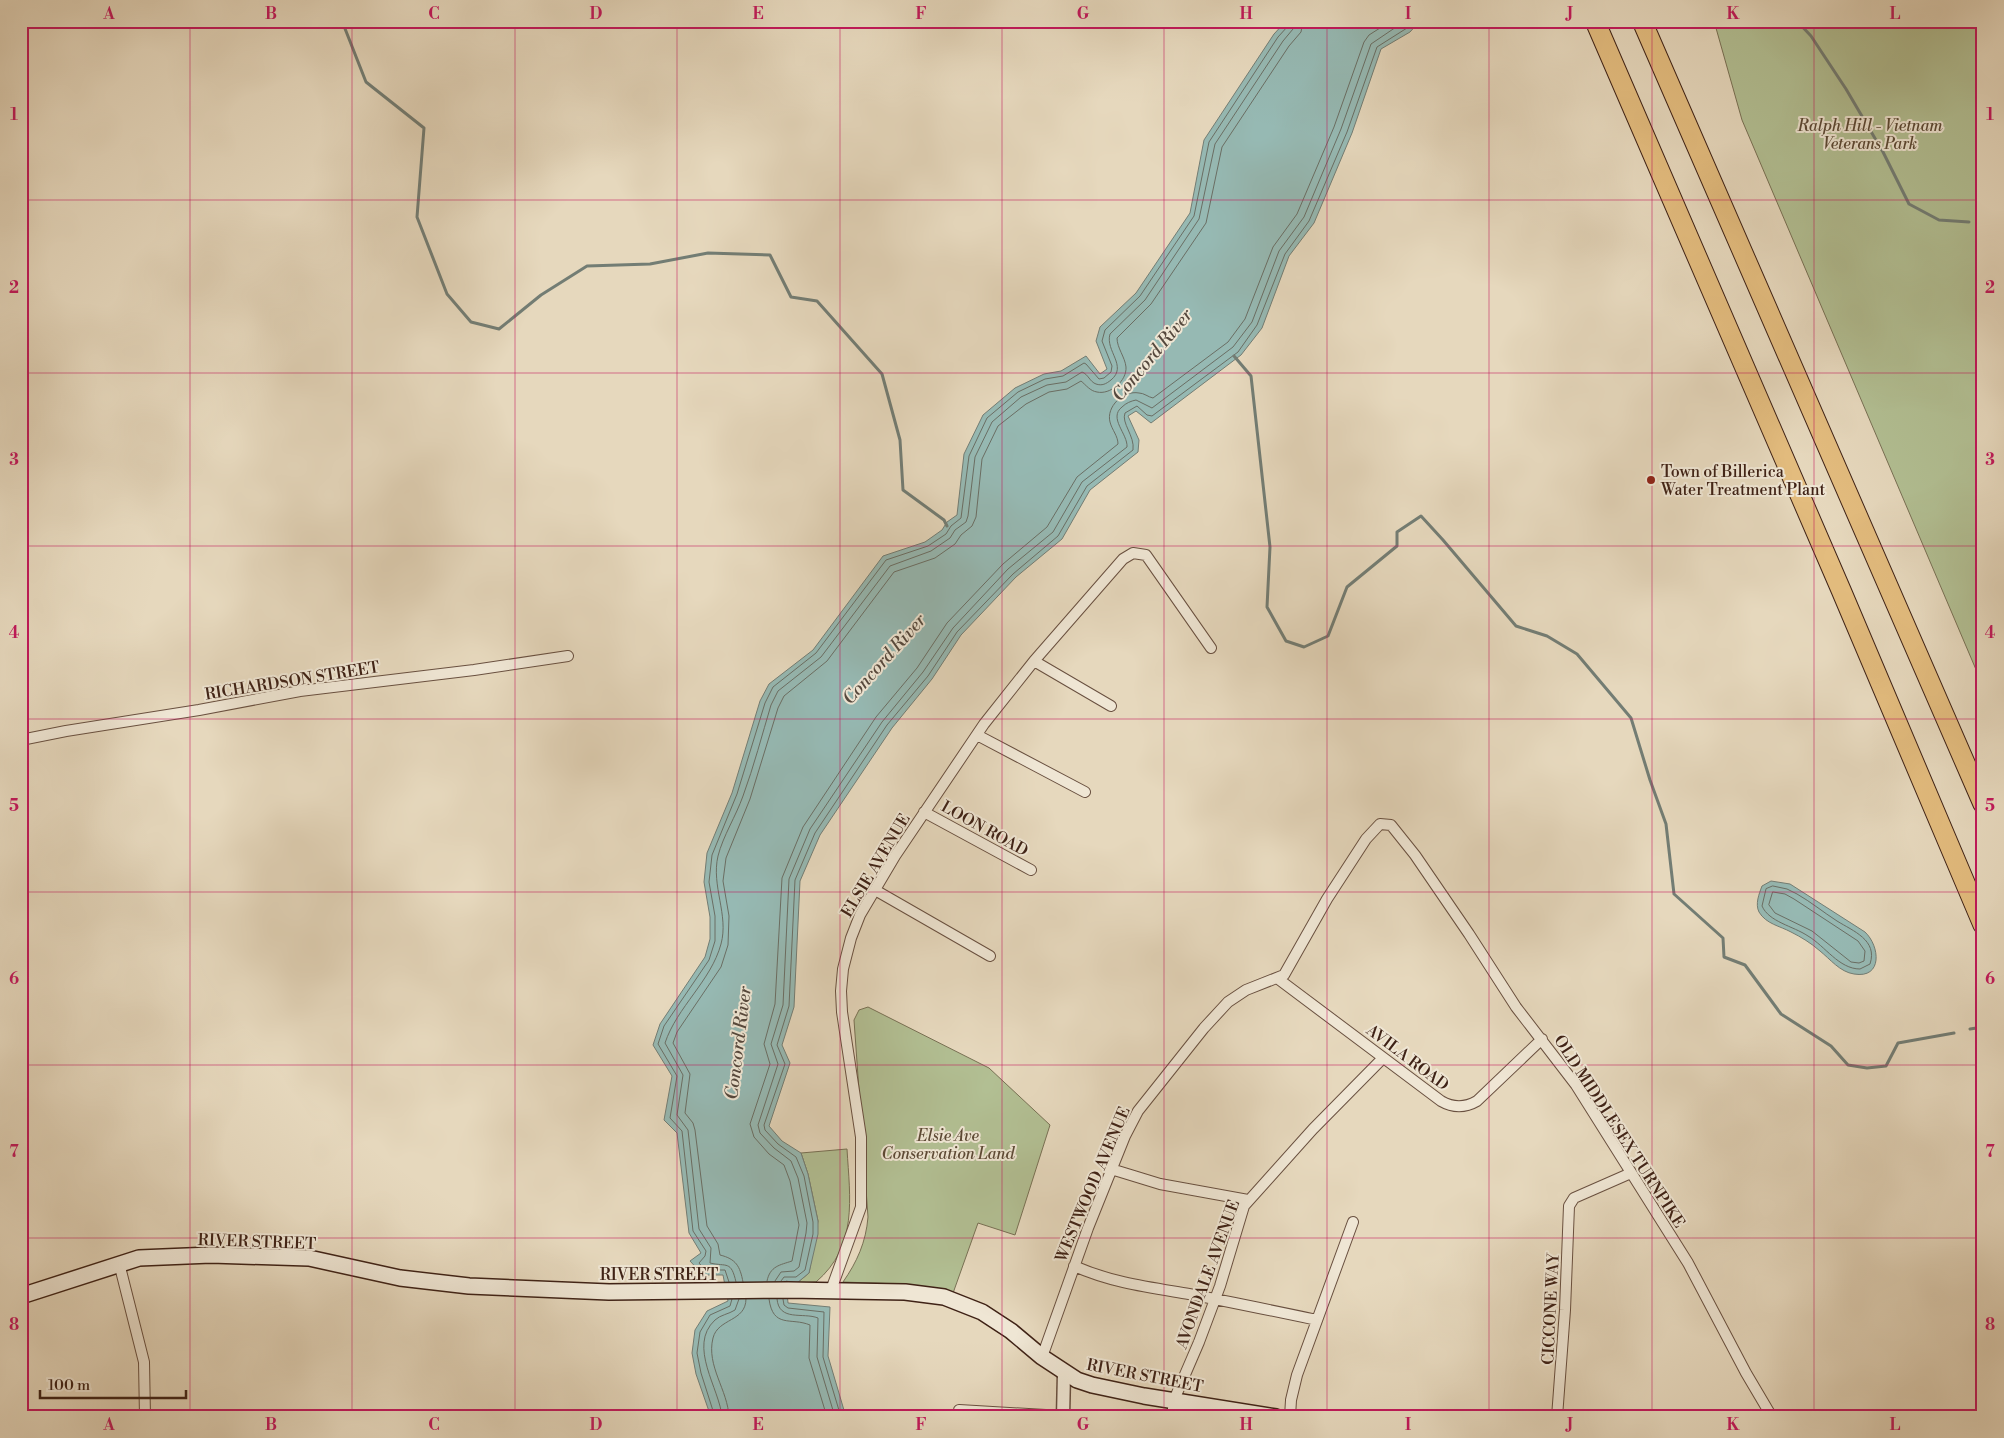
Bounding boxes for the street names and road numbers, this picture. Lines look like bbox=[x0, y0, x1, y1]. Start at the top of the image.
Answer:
street label: RICHARDSON STREET bbox=[203, 657, 381, 705]
street label: LOON ROAD bbox=[937, 797, 1032, 861]
street label: ELSIE AVENUE bbox=[837, 810, 915, 921]
street label: AVILA ROAD bbox=[1361, 1020, 1453, 1095]
street label: OLD MIDDLESEX TURNPIKE bbox=[1549, 1031, 1689, 1232]
street label: WESTWOOD AVENUE bbox=[1051, 1104, 1135, 1266]
street label: AVONDALE AVENUE bbox=[1171, 1197, 1244, 1353]
street label: RIVER STREET bbox=[197, 1230, 317, 1254]
street label: CICCONE WAY bbox=[1538, 1251, 1564, 1365]
street label: RIVER STREET bbox=[600, 1265, 718, 1285]
street label: RIVER STREET bbox=[1085, 1355, 1205, 1397]

